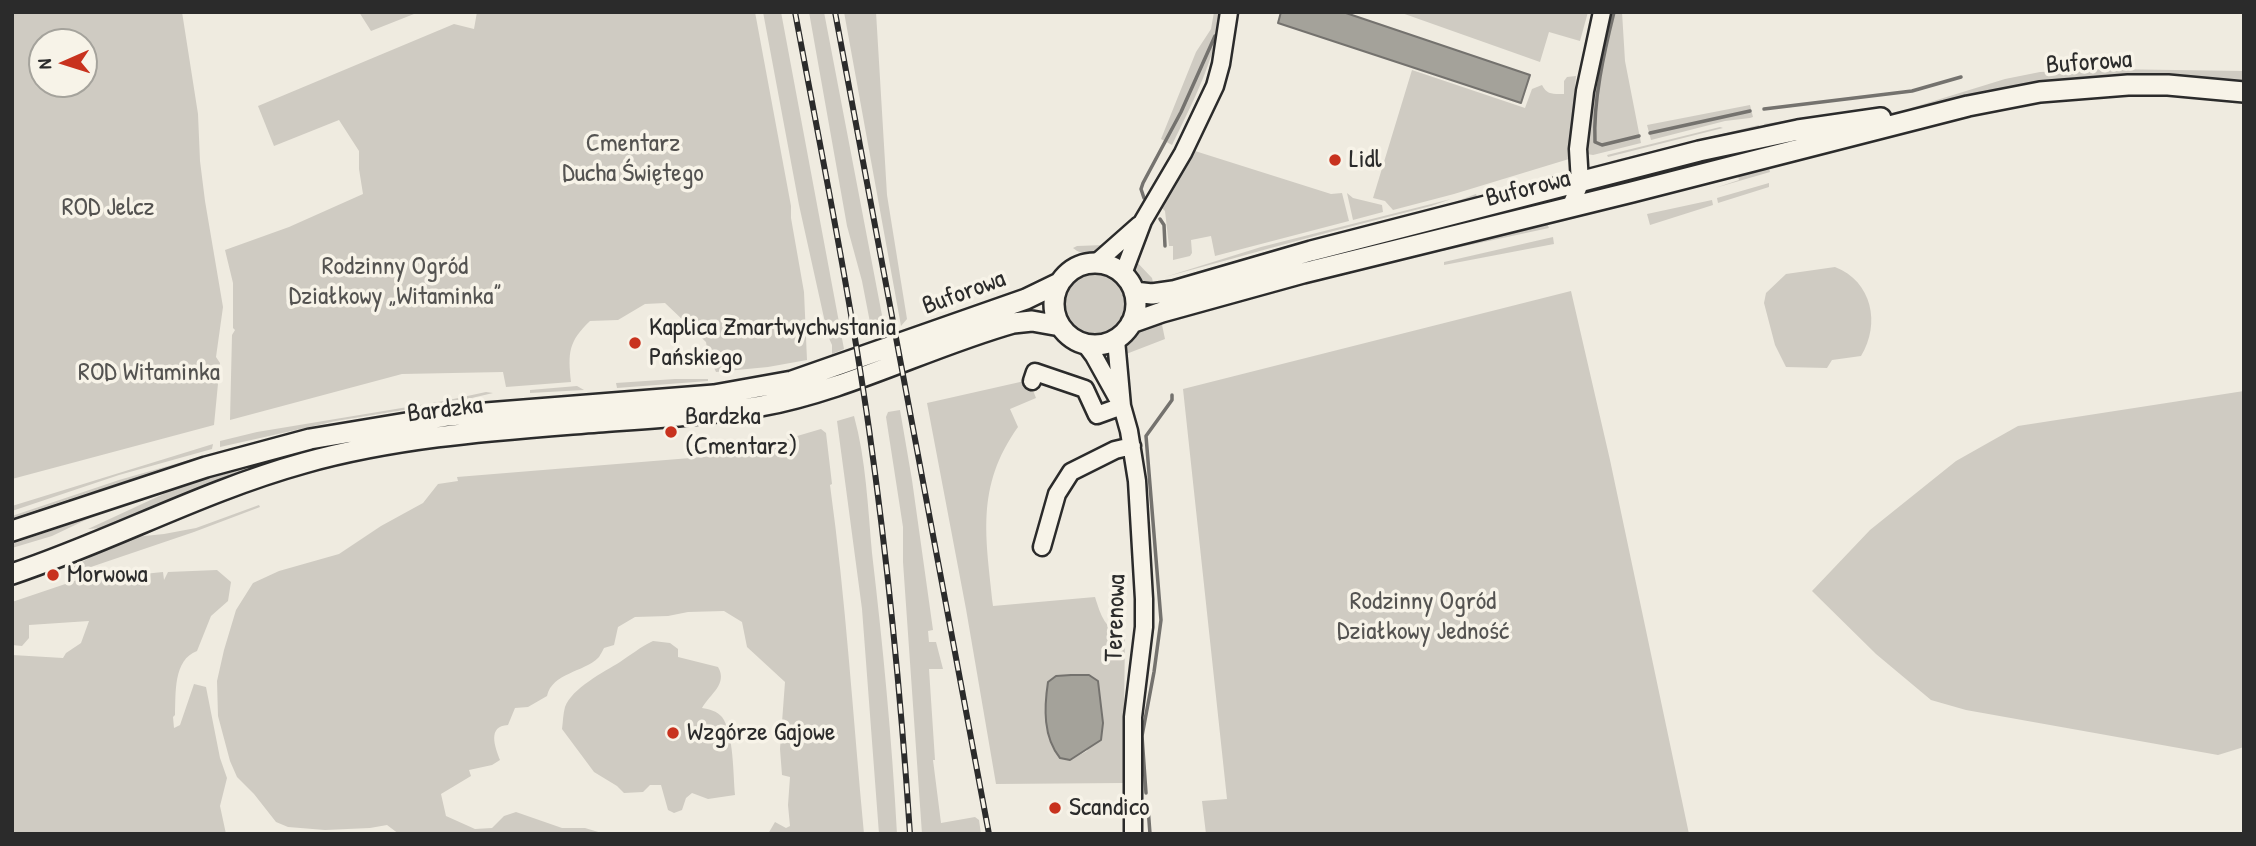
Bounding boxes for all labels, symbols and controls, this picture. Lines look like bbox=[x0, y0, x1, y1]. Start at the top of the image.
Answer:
north arrow bbox=[28, 28, 98, 98]
street label: Buforowa bbox=[2045, 44, 2133, 82]
text: N bbox=[31, 58, 57, 70]
park label: Cmentarz Ducha Świętego bbox=[562, 128, 704, 190]
place label: Lidl bbox=[1349, 144, 1382, 176]
marker: Lidl bbox=[1327, 152, 1343, 168]
street label: Buforowa bbox=[1482, 163, 1574, 215]
park label: ROD Jelcz bbox=[62, 192, 154, 224]
park label: Rodzinny Ogród Działkowy „Witaminka” bbox=[289, 251, 501, 312]
street label: Buforowa bbox=[918, 264, 1010, 322]
place label: Kaplica Zmartwychwstania Pańskiego bbox=[649, 312, 896, 374]
marker: Kaplica Zmartwychwstania Pańskiego bbox=[627, 335, 643, 351]
park label: ROD Witaminka bbox=[78, 357, 220, 389]
street label: Bardzka bbox=[406, 390, 484, 430]
place label: Bardzka (Cmentarz) bbox=[685, 401, 797, 462]
marker: Bardzka (Cmentarz) bbox=[663, 424, 679, 440]
place label: Morwowa bbox=[67, 559, 148, 591]
marker: Morwowa bbox=[45, 567, 61, 583]
street label: Terenowa bbox=[1099, 574, 1133, 662]
park label: Rodzinny Ogród Działkowy Jedność bbox=[1337, 586, 1509, 648]
place label: Wzgórze Gajowe bbox=[687, 717, 835, 749]
marker: Wzgórze Gajowe bbox=[665, 725, 681, 741]
place label: Scandico bbox=[1069, 792, 1149, 824]
marker: Scandico bbox=[1047, 800, 1063, 816]

